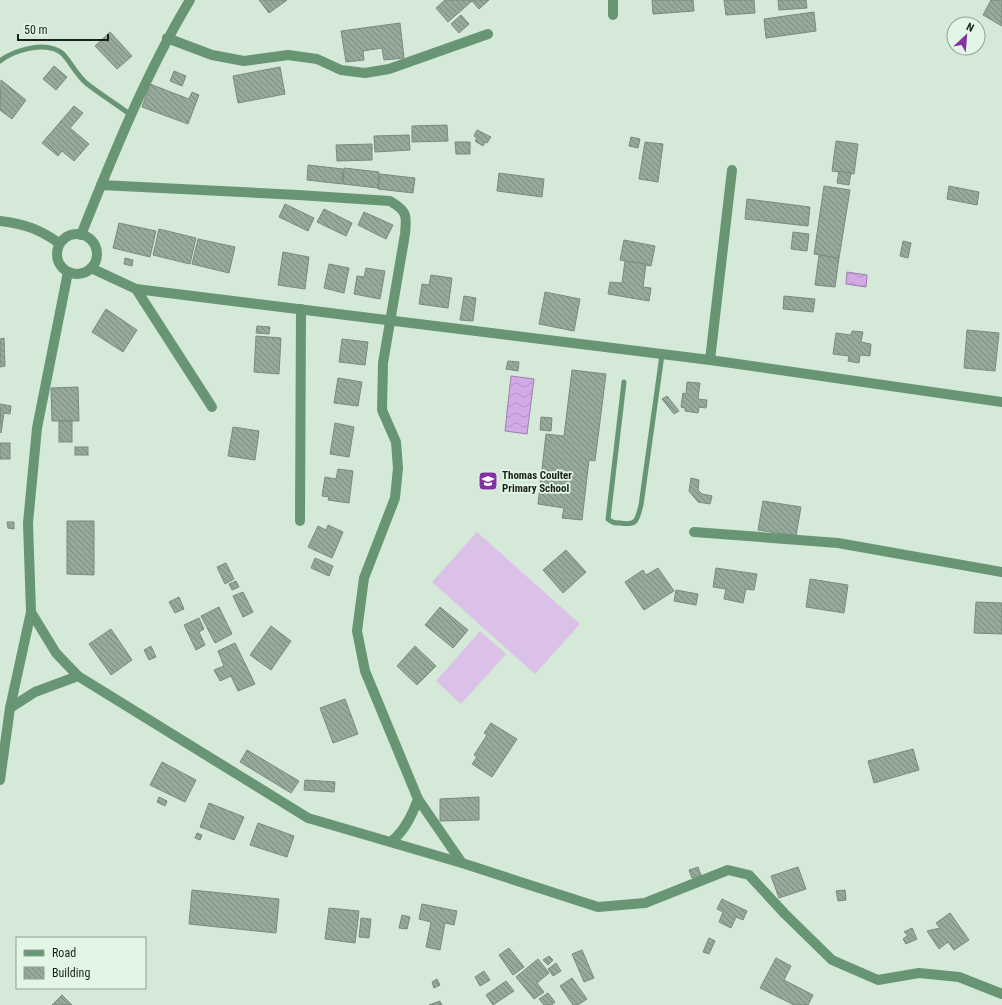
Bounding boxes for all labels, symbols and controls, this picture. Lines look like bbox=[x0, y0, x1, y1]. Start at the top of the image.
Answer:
scale bar bbox=[18, 16, 108, 42]
north arrow bbox=[946, 16, 986, 56]
text: N bbox=[964, 20, 976, 35]
text: 50 m bbox=[24, 23, 48, 37]
place label: Thomas Coulter Primary School bbox=[502, 469, 572, 495]
school or university icon: Thomas Coulter Primary School bbox=[477, 470, 499, 492]
legend bbox=[16, 937, 146, 989]
text: Road bbox=[52, 946, 76, 960]
text: Building bbox=[52, 966, 90, 980]

